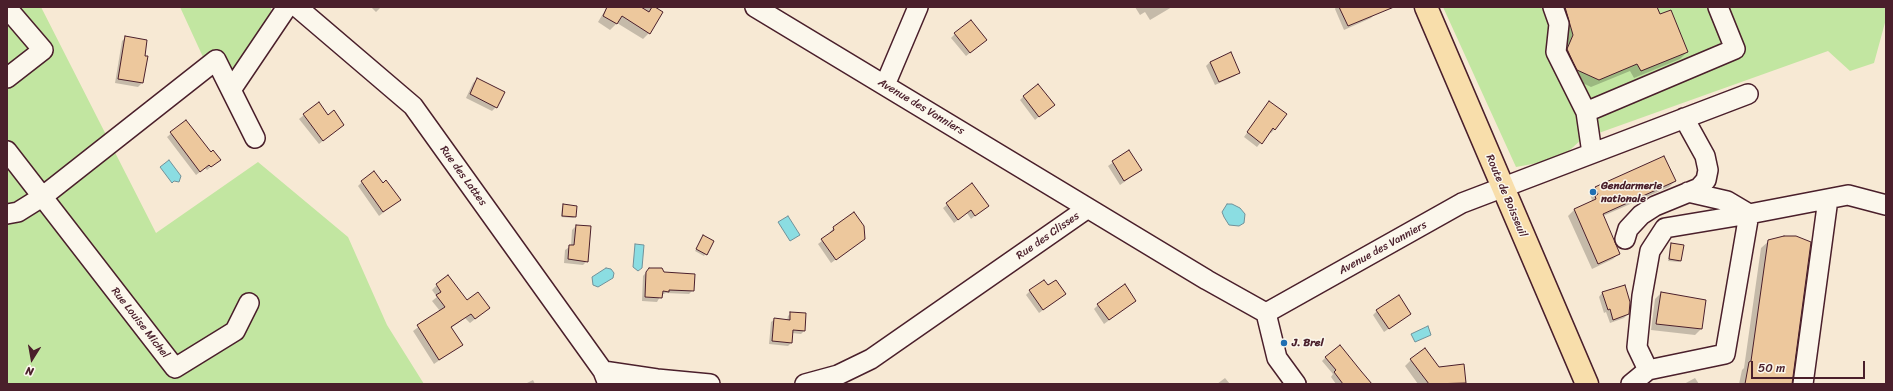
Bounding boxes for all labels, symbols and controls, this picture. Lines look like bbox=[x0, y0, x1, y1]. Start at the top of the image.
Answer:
street label: Avenue des Vanniers bbox=[875, 76, 967, 138]
street label: Rue des Lattes bbox=[437, 143, 489, 209]
street label: Route de Boisseuil bbox=[1483, 153, 1529, 239]
place label: Gendarmerie nationale bbox=[1601, 179, 1662, 205]
marker: Gendarmerie nationale bbox=[1588, 187, 1598, 197]
street label: Rue des Clisses bbox=[1014, 209, 1082, 263]
street label: Avenue des Vanniers bbox=[1337, 218, 1429, 278]
street label: Rue Louise Michel bbox=[108, 285, 172, 361]
place label: J. Brel bbox=[1292, 336, 1324, 350]
marker: J. Brel bbox=[1279, 338, 1289, 348]
north arrow bbox=[12, 339, 52, 379]
scale bar bbox=[1753, 353, 1867, 379]
text: 50 m bbox=[1758, 357, 1785, 379]
text: N bbox=[24, 361, 35, 381]

